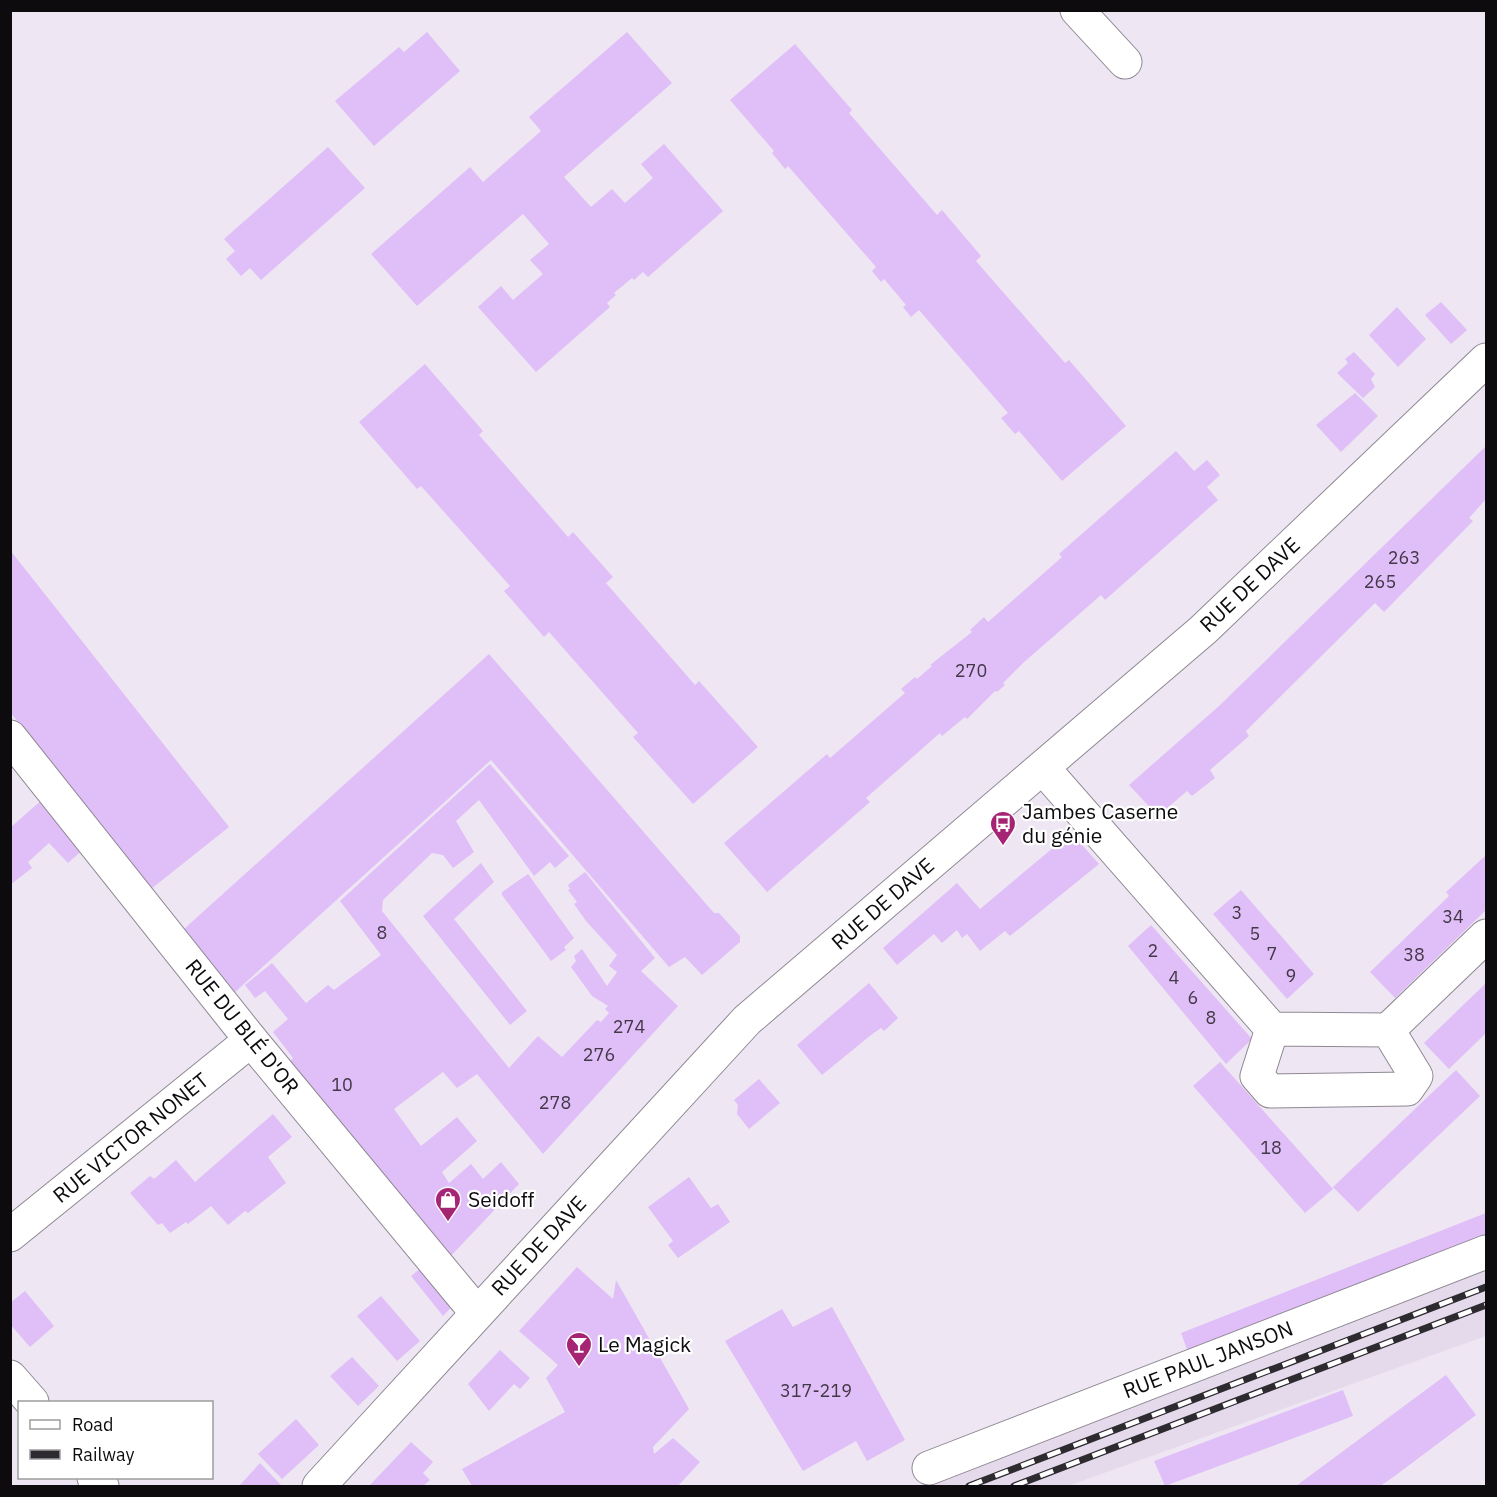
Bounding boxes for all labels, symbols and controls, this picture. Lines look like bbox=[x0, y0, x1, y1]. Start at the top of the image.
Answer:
street label: RUE DE DAVE bbox=[1193, 531, 1305, 638]
house number: 263 bbox=[1388, 546, 1420, 569]
house number: 265 bbox=[1364, 570, 1396, 593]
house number: 270 bbox=[955, 659, 987, 682]
place label: Jambes Caserne du génie bbox=[1022, 797, 1178, 849]
bus stop icon: Jambes Caserne du génie bbox=[988, 809, 1018, 847]
street label: RUE DE DAVE bbox=[825, 851, 940, 956]
house number: 3 bbox=[1232, 901, 1242, 924]
house number: 34 bbox=[1442, 905, 1464, 928]
house number: 8 bbox=[377, 921, 387, 944]
house number: 5 bbox=[1250, 922, 1260, 945]
house number: 2 bbox=[1148, 939, 1158, 962]
house number: 7 bbox=[1267, 942, 1277, 965]
house number: 38 bbox=[1403, 943, 1425, 966]
street label: RUE DU BLÉ D'OR bbox=[180, 953, 306, 1100]
house number: 9 bbox=[1286, 964, 1296, 987]
house number: 4 bbox=[1169, 966, 1180, 989]
house number: 6 bbox=[1188, 986, 1198, 1009]
house number: 8 bbox=[1206, 1006, 1216, 1029]
house number: 274 bbox=[613, 1015, 645, 1038]
house number: 276 bbox=[583, 1043, 615, 1066]
street label: RUE VICTOR NONET bbox=[47, 1066, 214, 1209]
house number: 10 bbox=[331, 1073, 353, 1096]
house number: 278 bbox=[539, 1091, 571, 1114]
house number: 18 bbox=[1260, 1136, 1282, 1159]
shop icon: Seidoff bbox=[433, 1185, 463, 1223]
place label: Seidoff bbox=[468, 1185, 535, 1213]
street label: RUE DE DAVE bbox=[485, 1189, 592, 1301]
street label: RUE PAUL JANSON bbox=[1119, 1314, 1297, 1404]
bar icon: Le Magick bbox=[564, 1330, 594, 1368]
place label: Le Magick bbox=[598, 1330, 691, 1358]
house number: 317-219 bbox=[780, 1379, 852, 1402]
legend bbox=[18, 1401, 213, 1479]
text: Road bbox=[72, 1413, 113, 1436]
text: Railway bbox=[72, 1443, 134, 1466]

